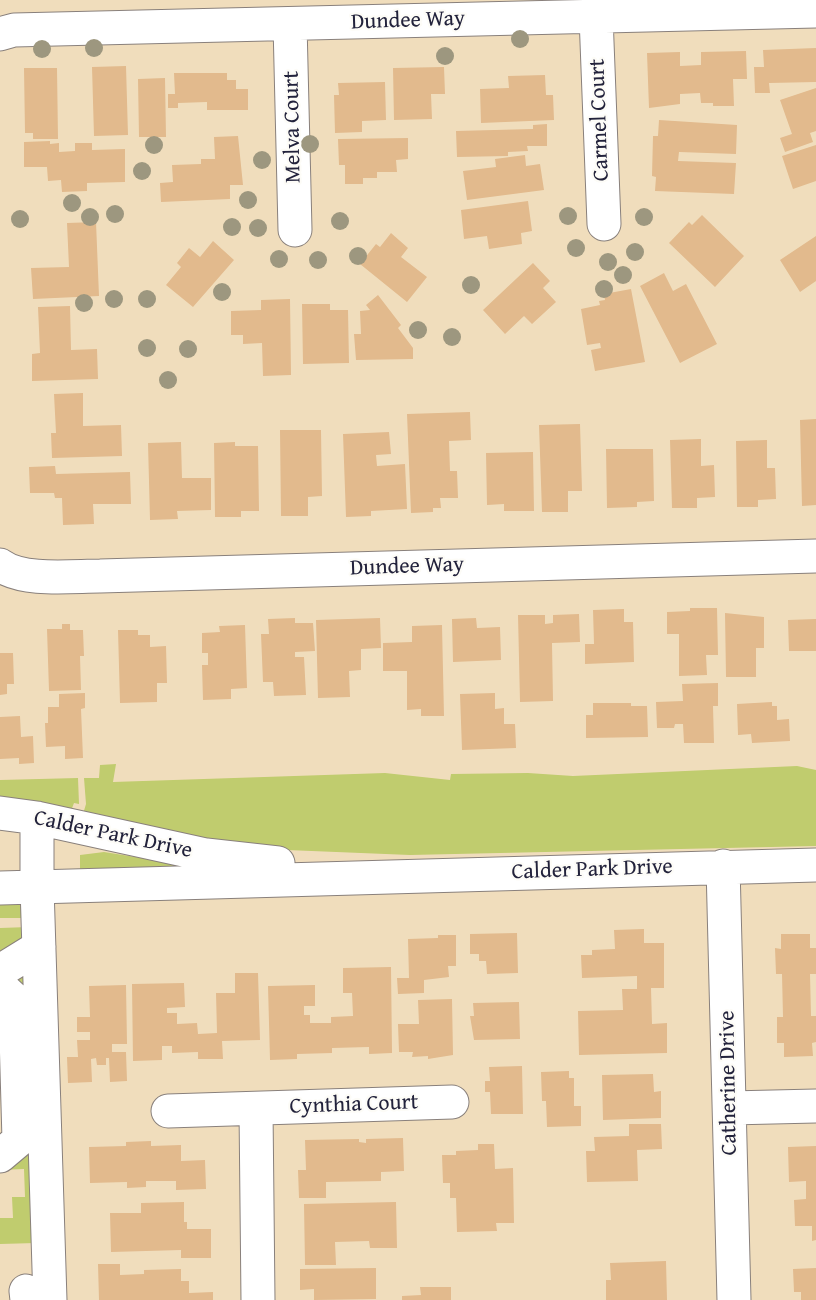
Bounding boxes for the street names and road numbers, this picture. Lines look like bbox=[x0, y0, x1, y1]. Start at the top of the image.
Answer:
street label: Dundee Way bbox=[351, 6, 465, 36]
street label: Carmel Court bbox=[585, 58, 615, 182]
street label: Melva Court bbox=[279, 71, 307, 183]
street label: Dundee Way bbox=[350, 552, 464, 582]
street label: Calder Park Drive bbox=[31, 805, 195, 865]
street label: Calder Park Drive bbox=[511, 854, 673, 886]
street label: Catherine Drive bbox=[715, 1010, 743, 1156]
street label: Cynthia Court bbox=[289, 1090, 419, 1120]

